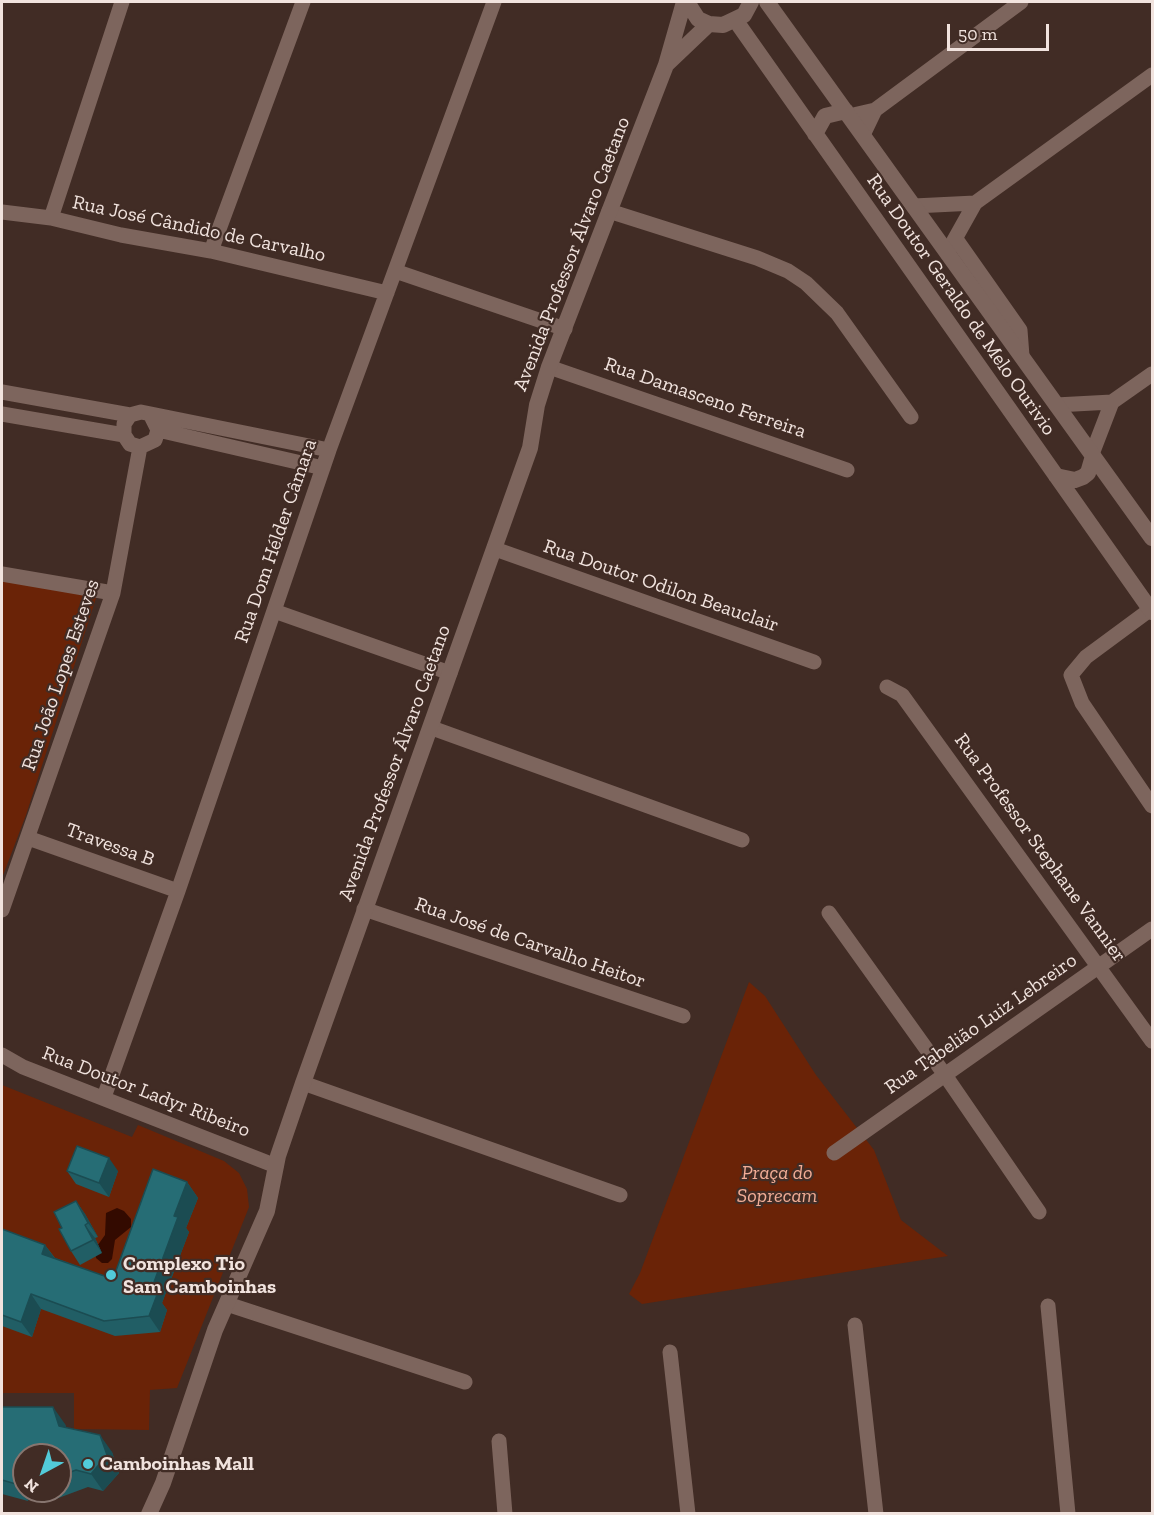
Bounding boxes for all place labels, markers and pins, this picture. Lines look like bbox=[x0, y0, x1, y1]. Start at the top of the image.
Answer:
place label: Complexo Tio Sam Camboinhas bbox=[123, 1252, 276, 1299]
marker: Complexo Tio Sam Camboinhas bbox=[104, 1268, 118, 1282]
place label: Camboinhas Mall bbox=[100, 1452, 254, 1476]
marker: Camboinhas Mall bbox=[81, 1457, 95, 1471]

